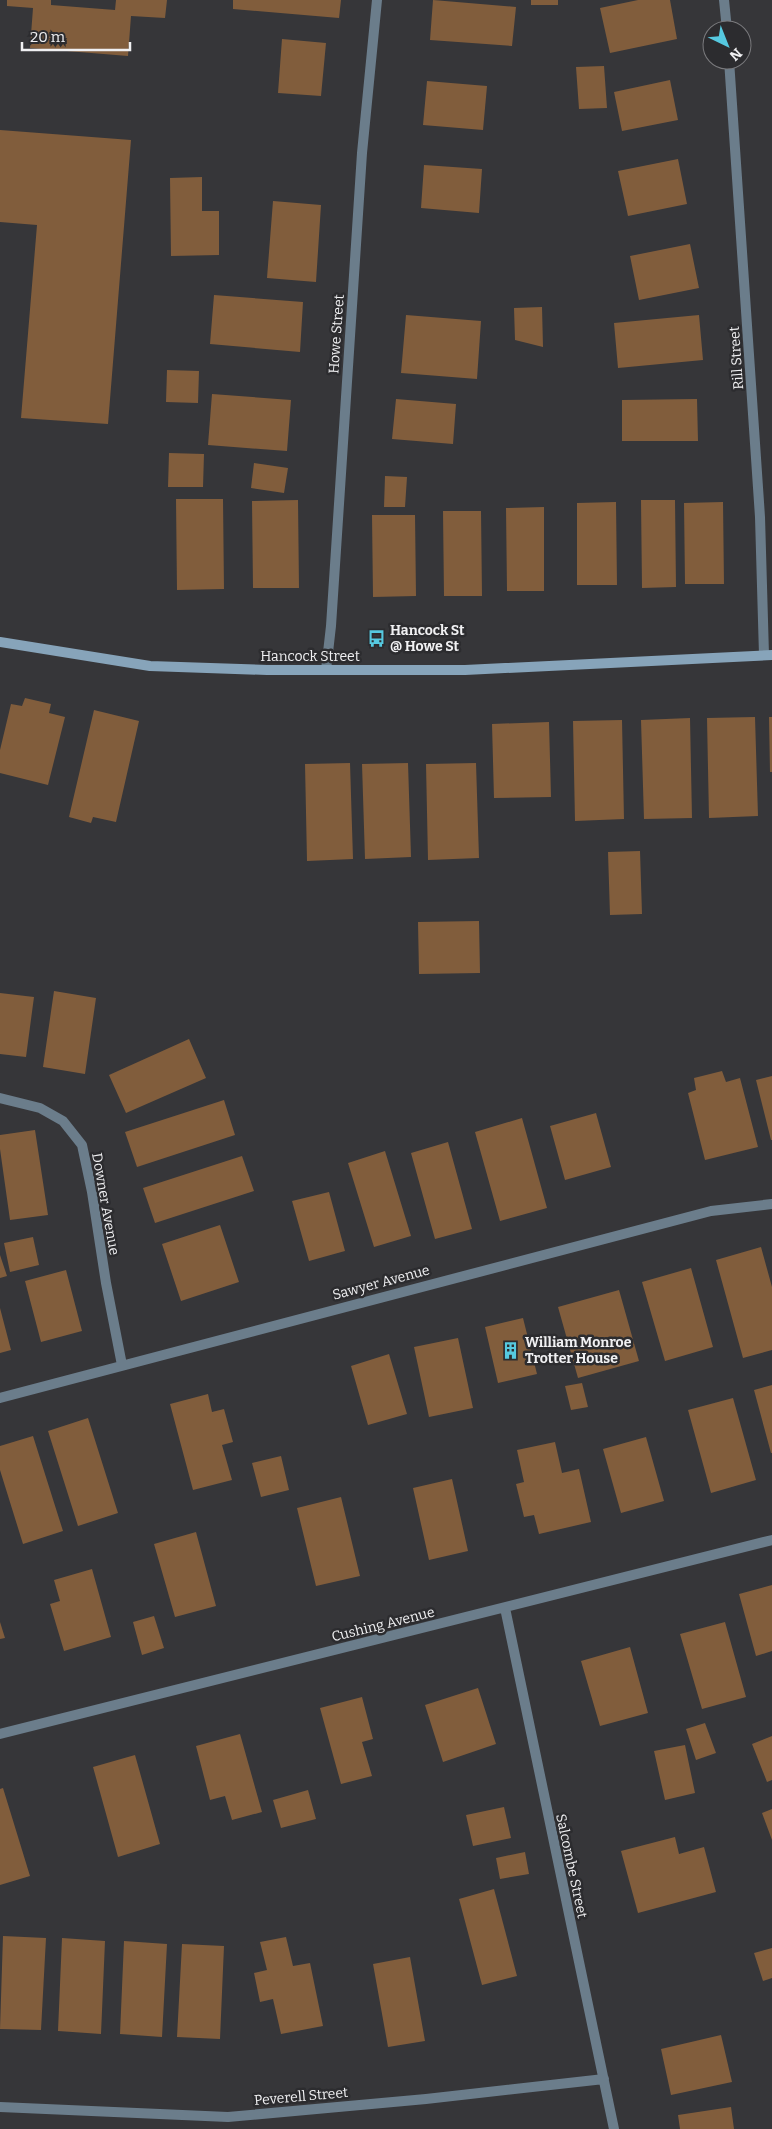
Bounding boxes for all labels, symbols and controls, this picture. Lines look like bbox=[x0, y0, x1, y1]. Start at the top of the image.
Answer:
scale bar bbox=[22, 20, 130, 52]
north arrow bbox=[702, 20, 752, 70]
text: 20 m bbox=[30, 28, 66, 46]
text: N bbox=[726, 44, 745, 64]
street label: Howe Street bbox=[325, 294, 348, 374]
street label: Rill Street bbox=[726, 326, 747, 390]
place label: Hancock St @ Howe St bbox=[390, 622, 465, 655]
bus stop icon: Hancock St @ Howe St bbox=[366, 628, 386, 648]
street label: Hancock Street bbox=[260, 648, 360, 665]
street label: Downer Avenue bbox=[88, 1152, 123, 1257]
street label: Sawyer Avenue bbox=[331, 1261, 432, 1304]
place label: William Monroe Trotter House bbox=[525, 1334, 632, 1367]
building icon: William Monroe Trotter House bbox=[501, 1340, 521, 1360]
street label: Cushing Avenue bbox=[330, 1603, 436, 1646]
street label: Salcombe Street bbox=[552, 1812, 591, 1920]
street label: Peverell Street bbox=[253, 2084, 349, 2109]

